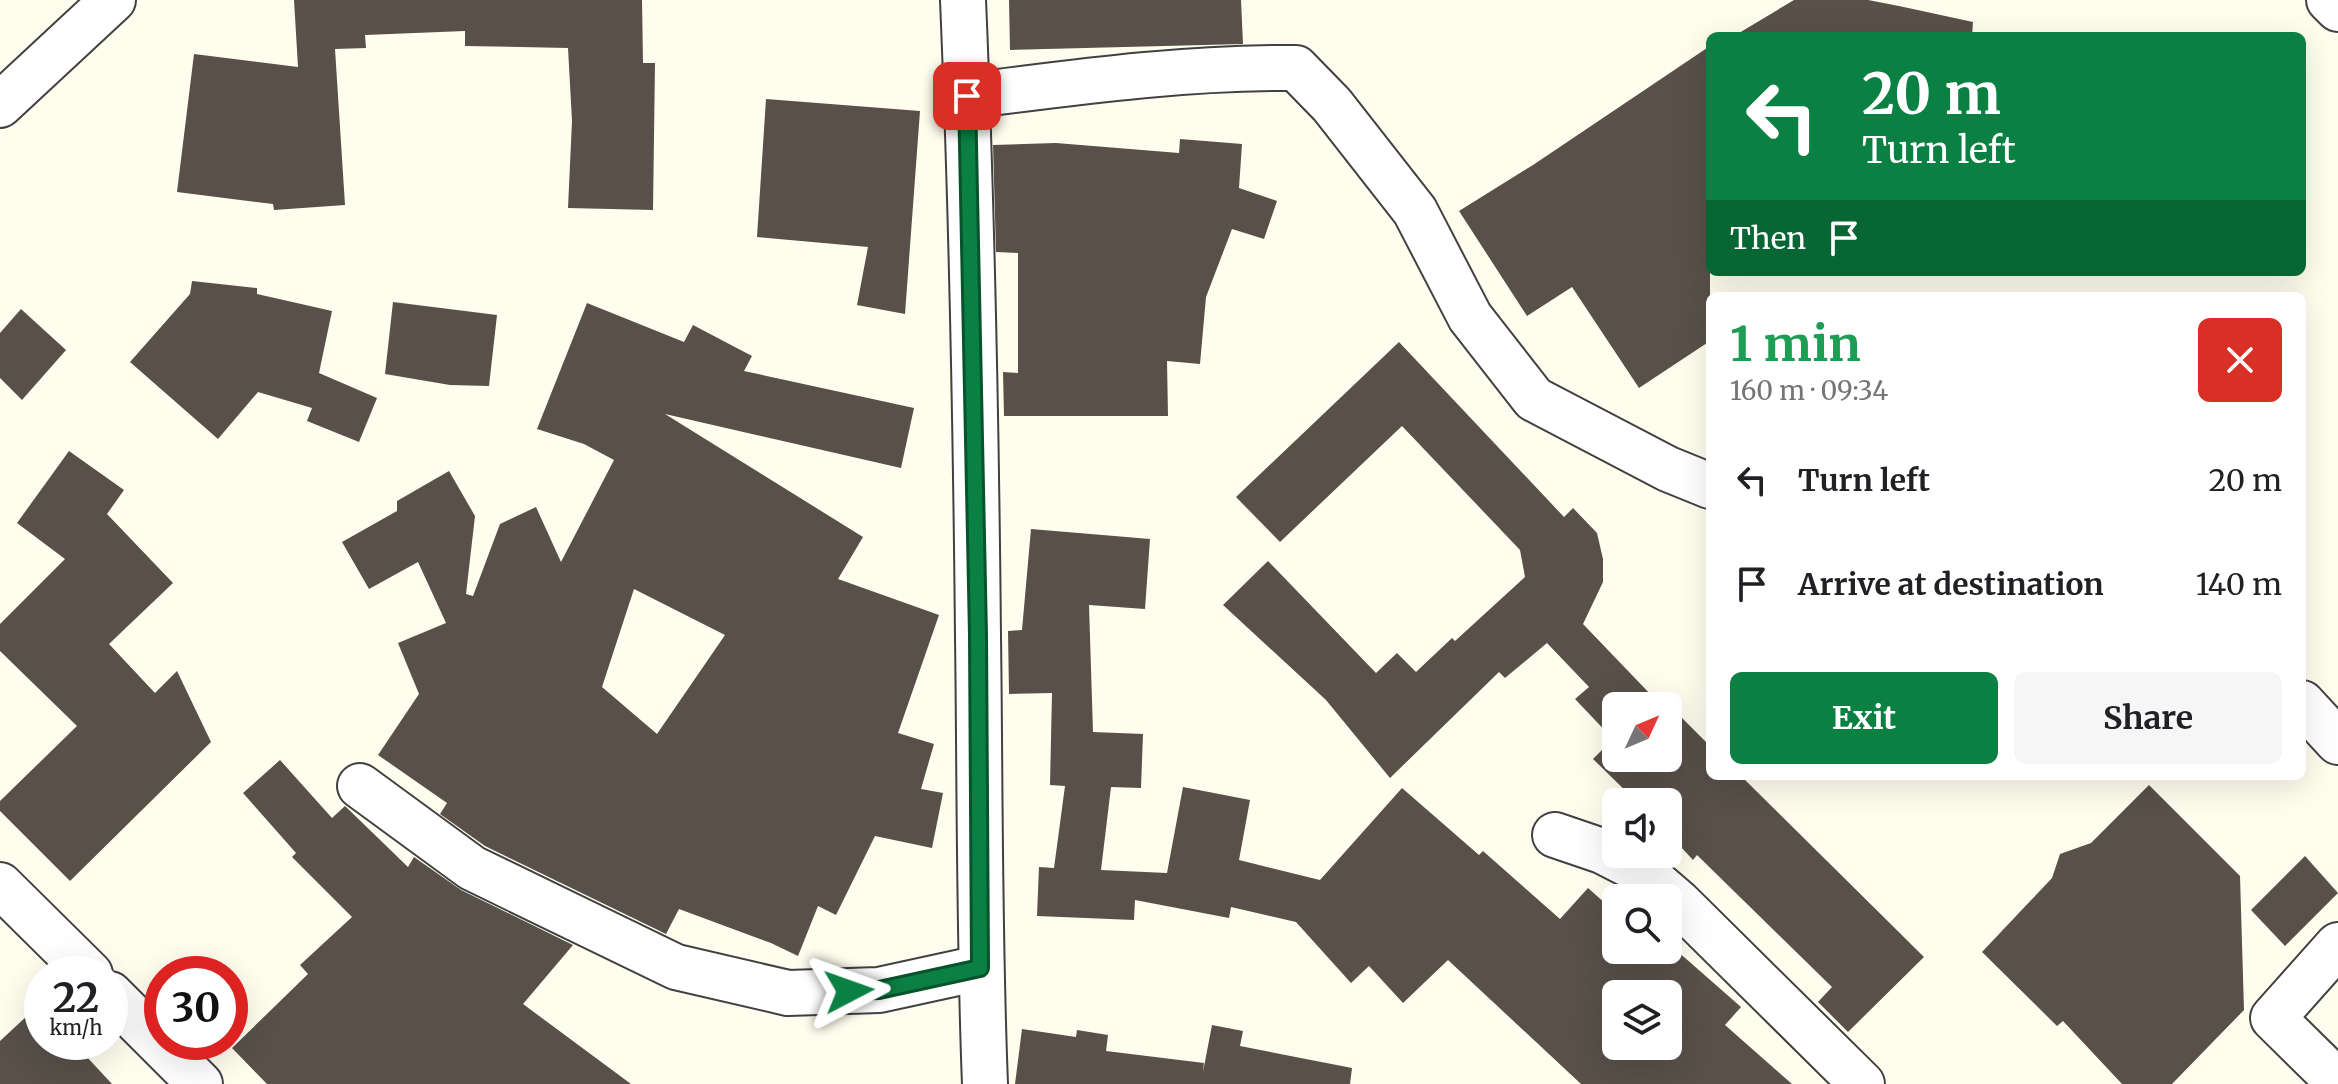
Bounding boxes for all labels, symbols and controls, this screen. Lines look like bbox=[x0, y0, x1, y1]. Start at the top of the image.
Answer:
text: 20 m bbox=[1862, 59, 2001, 129]
pin bbox=[933, 62, 1001, 130]
icon: left bbox=[1730, 64, 1834, 168]
icon: arrive bbox=[945, 74, 989, 118]
text: Turn left bbox=[1862, 128, 2016, 173]
icon: arrive bbox=[1822, 216, 1866, 260]
text: Then bbox=[1730, 219, 1806, 257]
text: 1 min bbox=[1730, 314, 1861, 374]
button: close bbox=[2198, 318, 2282, 402]
text: 160 m · 09:34 bbox=[1730, 374, 1888, 407]
icon: left bbox=[1730, 458, 1774, 502]
text: Turn left bbox=[1798, 461, 1930, 499]
text: 20 m bbox=[2209, 461, 2282, 499]
icon: arrive bbox=[1730, 562, 1774, 606]
text: Arrive at destination bbox=[1798, 565, 2104, 603]
text: 140 m bbox=[2196, 565, 2282, 603]
button: Exit bbox=[1730, 672, 1998, 764]
button: Share bbox=[2014, 672, 2282, 764]
north arrow bbox=[1602, 692, 1682, 772]
map controls bbox=[1602, 692, 1682, 1060]
button: sound bbox=[1602, 788, 1682, 868]
button: search bbox=[1602, 884, 1682, 964]
position arrow bbox=[807, 949, 891, 1033]
speed limit sign: 30 bbox=[144, 956, 248, 1060]
text: 22 bbox=[53, 973, 99, 1023]
button: layers bbox=[1602, 980, 1682, 1060]
text: km/h bbox=[50, 1015, 102, 1040]

